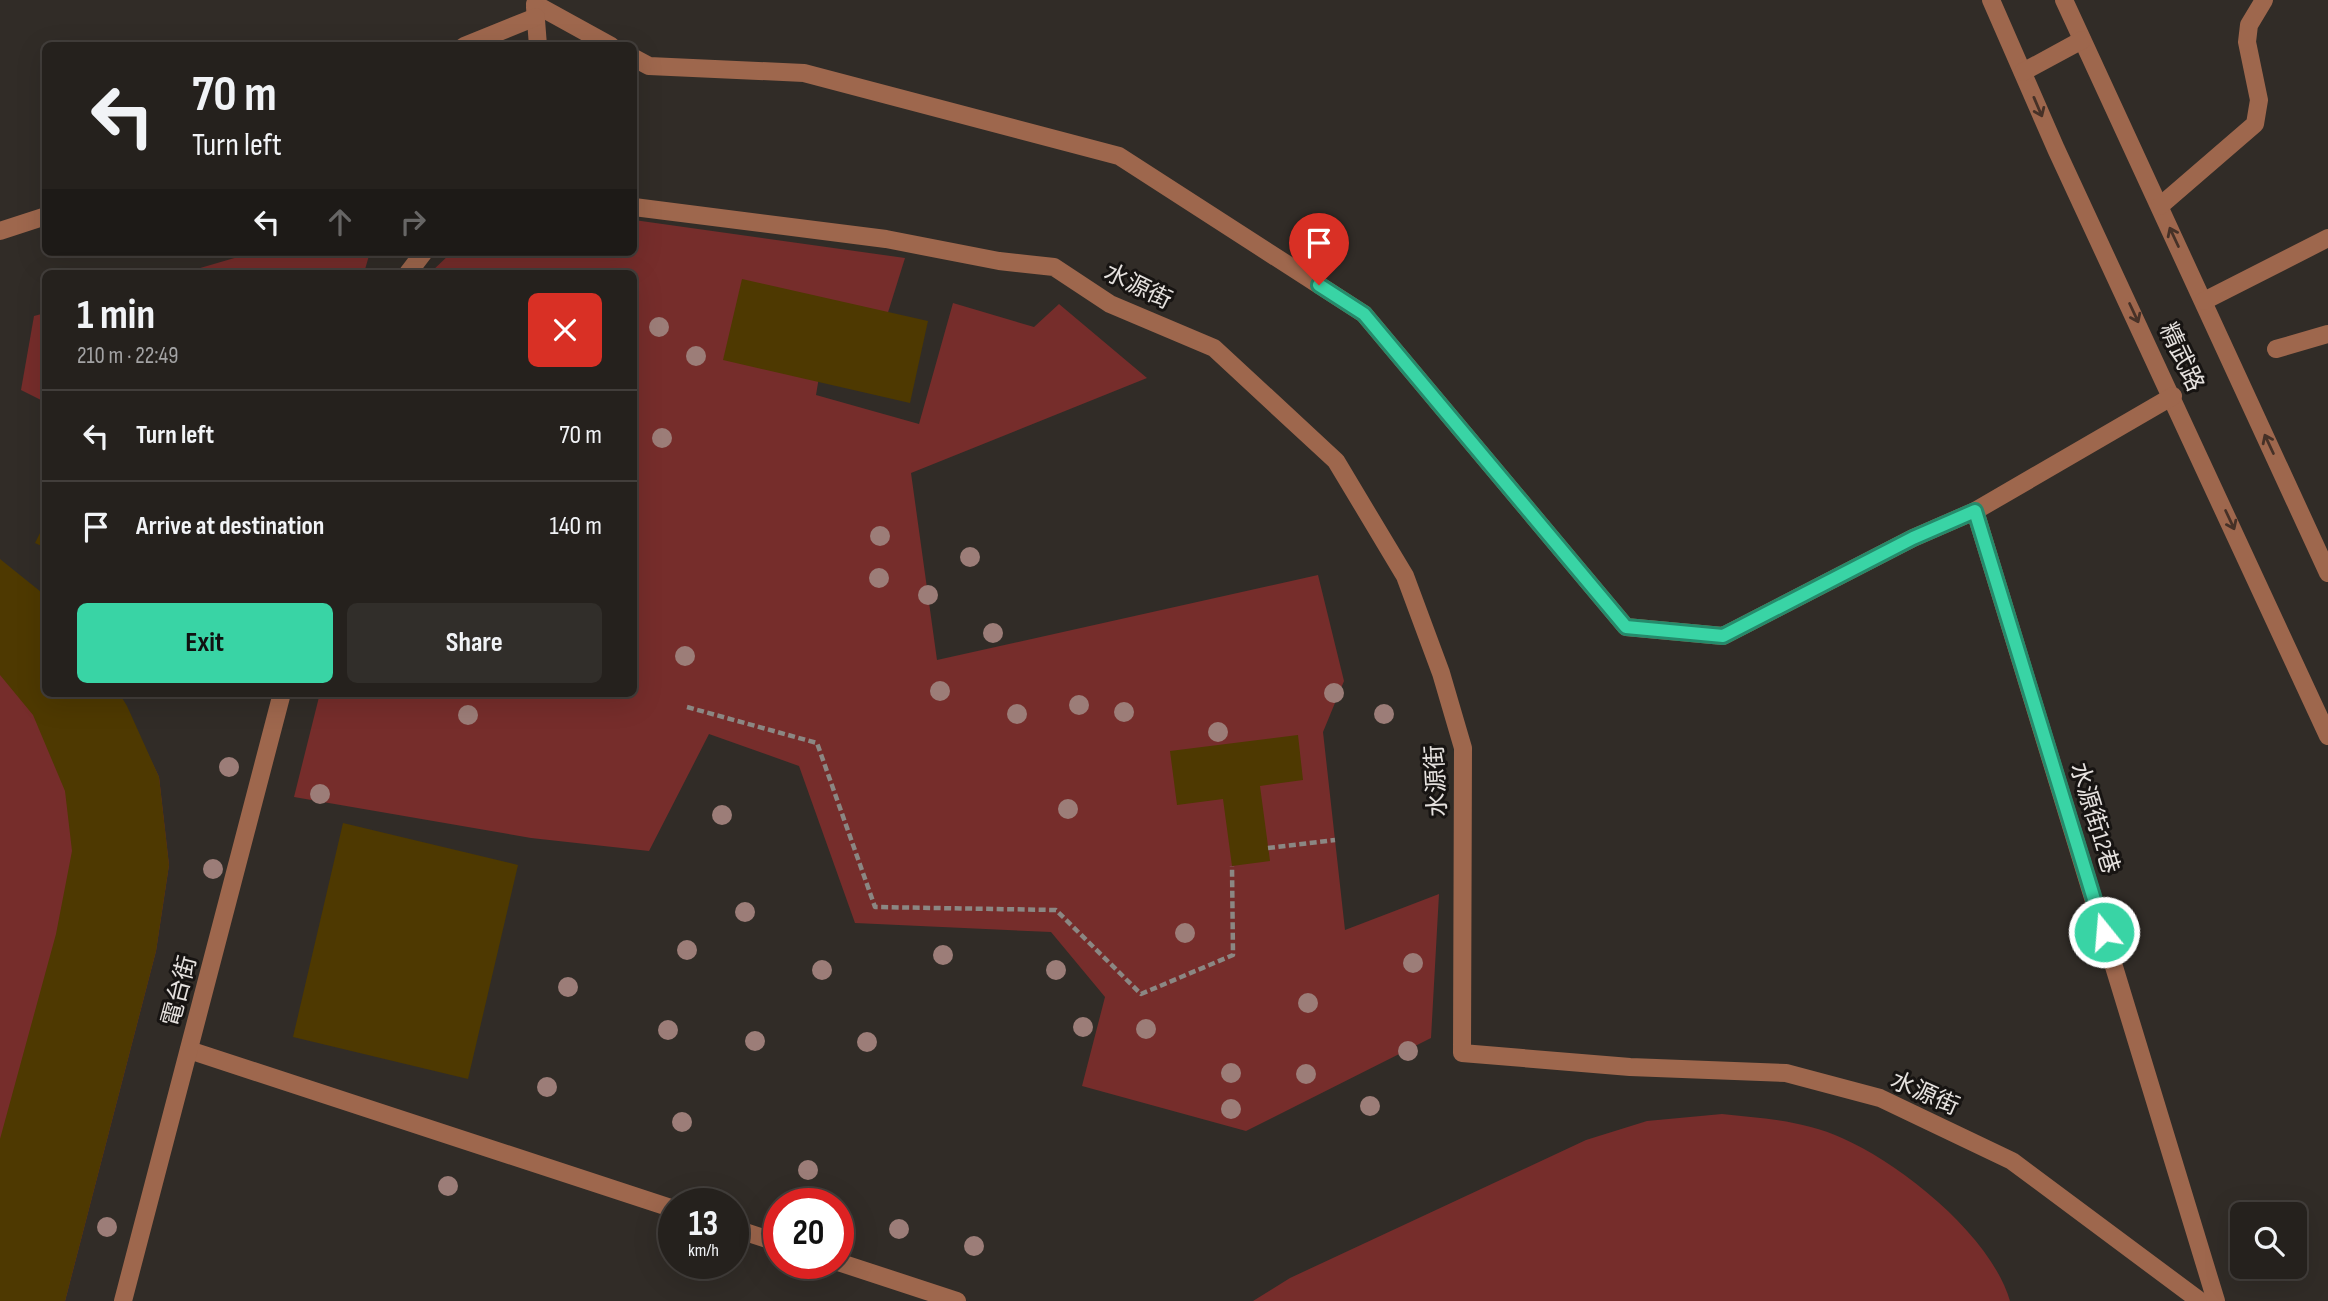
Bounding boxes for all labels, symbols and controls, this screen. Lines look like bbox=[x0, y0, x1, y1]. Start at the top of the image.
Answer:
text: 70 m bbox=[192, 66, 277, 125]
icon: left bbox=[77, 70, 168, 161]
one-way arrow bbox=[2032, 96, 2045, 117]
text: Turn left bbox=[192, 126, 282, 165]
icon: left bbox=[248, 203, 286, 241]
icon: ahead bbox=[321, 203, 359, 241]
icon: right bbox=[394, 203, 432, 241]
pin bbox=[1289, 213, 1349, 285]
icon: arrive bbox=[1300, 224, 1338, 262]
one-way arrow bbox=[2167, 227, 2180, 248]
street label: 水源街 bbox=[1099, 258, 1176, 315]
text: 1 min bbox=[77, 290, 155, 341]
button: close bbox=[528, 293, 602, 367]
one-way arrow bbox=[2128, 302, 2141, 324]
street label: 精武路 bbox=[2153, 318, 2210, 396]
text: 210 m · 22:49 bbox=[77, 342, 178, 370]
icon: left bbox=[77, 417, 115, 455]
text: Turn left bbox=[136, 420, 214, 451]
text: 70 m bbox=[559, 420, 602, 451]
one-way arrow bbox=[2262, 434, 2275, 455]
icon: arrive bbox=[77, 508, 115, 546]
one-way arrow bbox=[2223, 509, 2237, 530]
text: Arrive at destination bbox=[136, 511, 324, 542]
text: 140 m bbox=[550, 511, 602, 542]
button: Exit bbox=[77, 603, 333, 683]
button: Share bbox=[347, 603, 602, 683]
street label: 水源街 bbox=[1420, 744, 1453, 818]
street label: 水源街12巷 bbox=[2064, 759, 2125, 877]
position arrow bbox=[2067, 895, 2141, 969]
street label: 電台街 bbox=[156, 953, 203, 1030]
street label: 水源街 bbox=[1886, 1066, 1964, 1121]
speed limit sign: 20 bbox=[763, 1188, 854, 1279]
map controls bbox=[2230, 1202, 2307, 1279]
button: search bbox=[2230, 1202, 2307, 1279]
text: 13 bbox=[689, 1203, 718, 1246]
text: km/h bbox=[688, 1240, 719, 1261]

